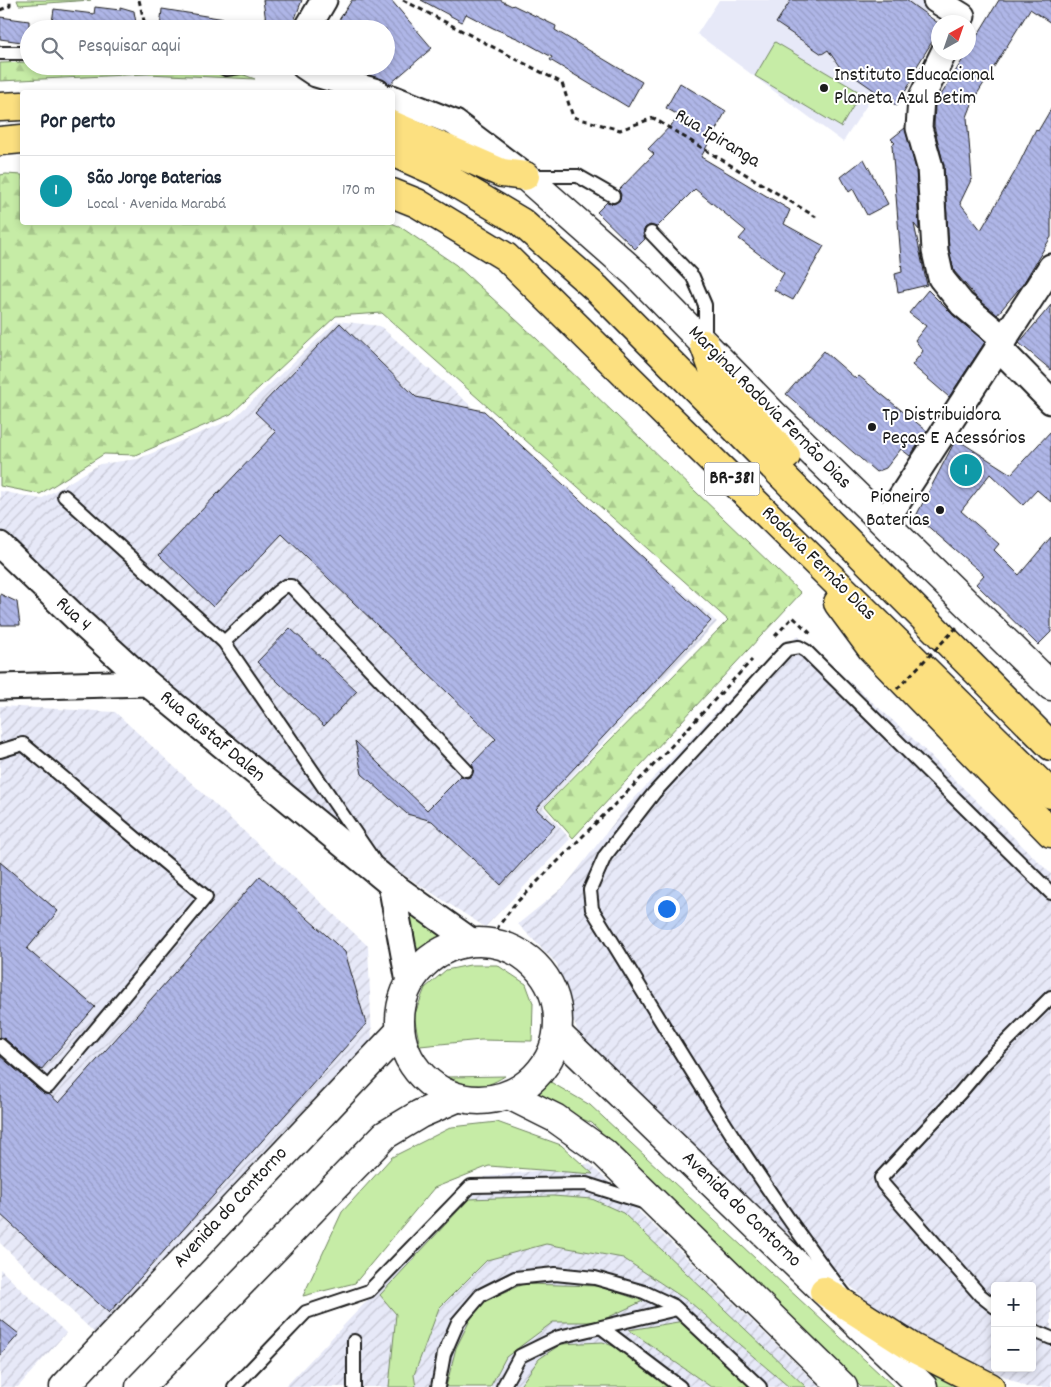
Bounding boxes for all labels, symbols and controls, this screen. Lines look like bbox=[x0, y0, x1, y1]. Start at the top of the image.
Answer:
north arrow bbox=[931, 15, 976, 60]
search box bbox=[20, 20, 395, 75]
icon: search bbox=[38, 34, 66, 62]
text: Pesquisar aqui bbox=[78, 34, 180, 61]
place label: Instituto Educacional Planeta Azul Betim bbox=[834, 62, 994, 113]
marker: Instituto Educacional Planeta Azul Betim bbox=[818, 82, 830, 94]
street label: Rua Ipiranga bbox=[669, 102, 766, 176]
text: Por perto bbox=[40, 108, 115, 138]
text: São Jorge Baterias bbox=[87, 166, 222, 193]
text: 1 bbox=[54, 179, 58, 202]
text: 170 m bbox=[342, 179, 375, 202]
text: Local · Avenida Marabá bbox=[87, 193, 226, 216]
street label: Marginal Rodovia Fernão Dias bbox=[681, 320, 857, 496]
place label: Tp Distribuidora Peças E Acessórios bbox=[882, 402, 1026, 453]
marker: Tp Distribuidora Peças E Acessórios bbox=[866, 421, 878, 433]
pin: 1 bbox=[950, 451, 982, 489]
road number: BR-381 bbox=[704, 462, 760, 496]
place label: Pioneiro Baterias bbox=[866, 484, 930, 535]
street label: Rodovia Fernão Dias bbox=[754, 500, 882, 628]
marker: Pioneiro Baterias bbox=[934, 504, 946, 516]
street label: Rua 4 bbox=[49, 591, 97, 639]
street label: Rua Gustaf Dalen bbox=[153, 684, 271, 790]
your location bbox=[654, 896, 680, 922]
street label: Avenida do Contorno bbox=[167, 1141, 295, 1275]
street label: Avenida do Contorno bbox=[675, 1145, 807, 1275]
map controls bbox=[991, 1282, 1036, 1372]
button: + bbox=[991, 1282, 1036, 1327]
button: − bbox=[991, 1327, 1036, 1372]

